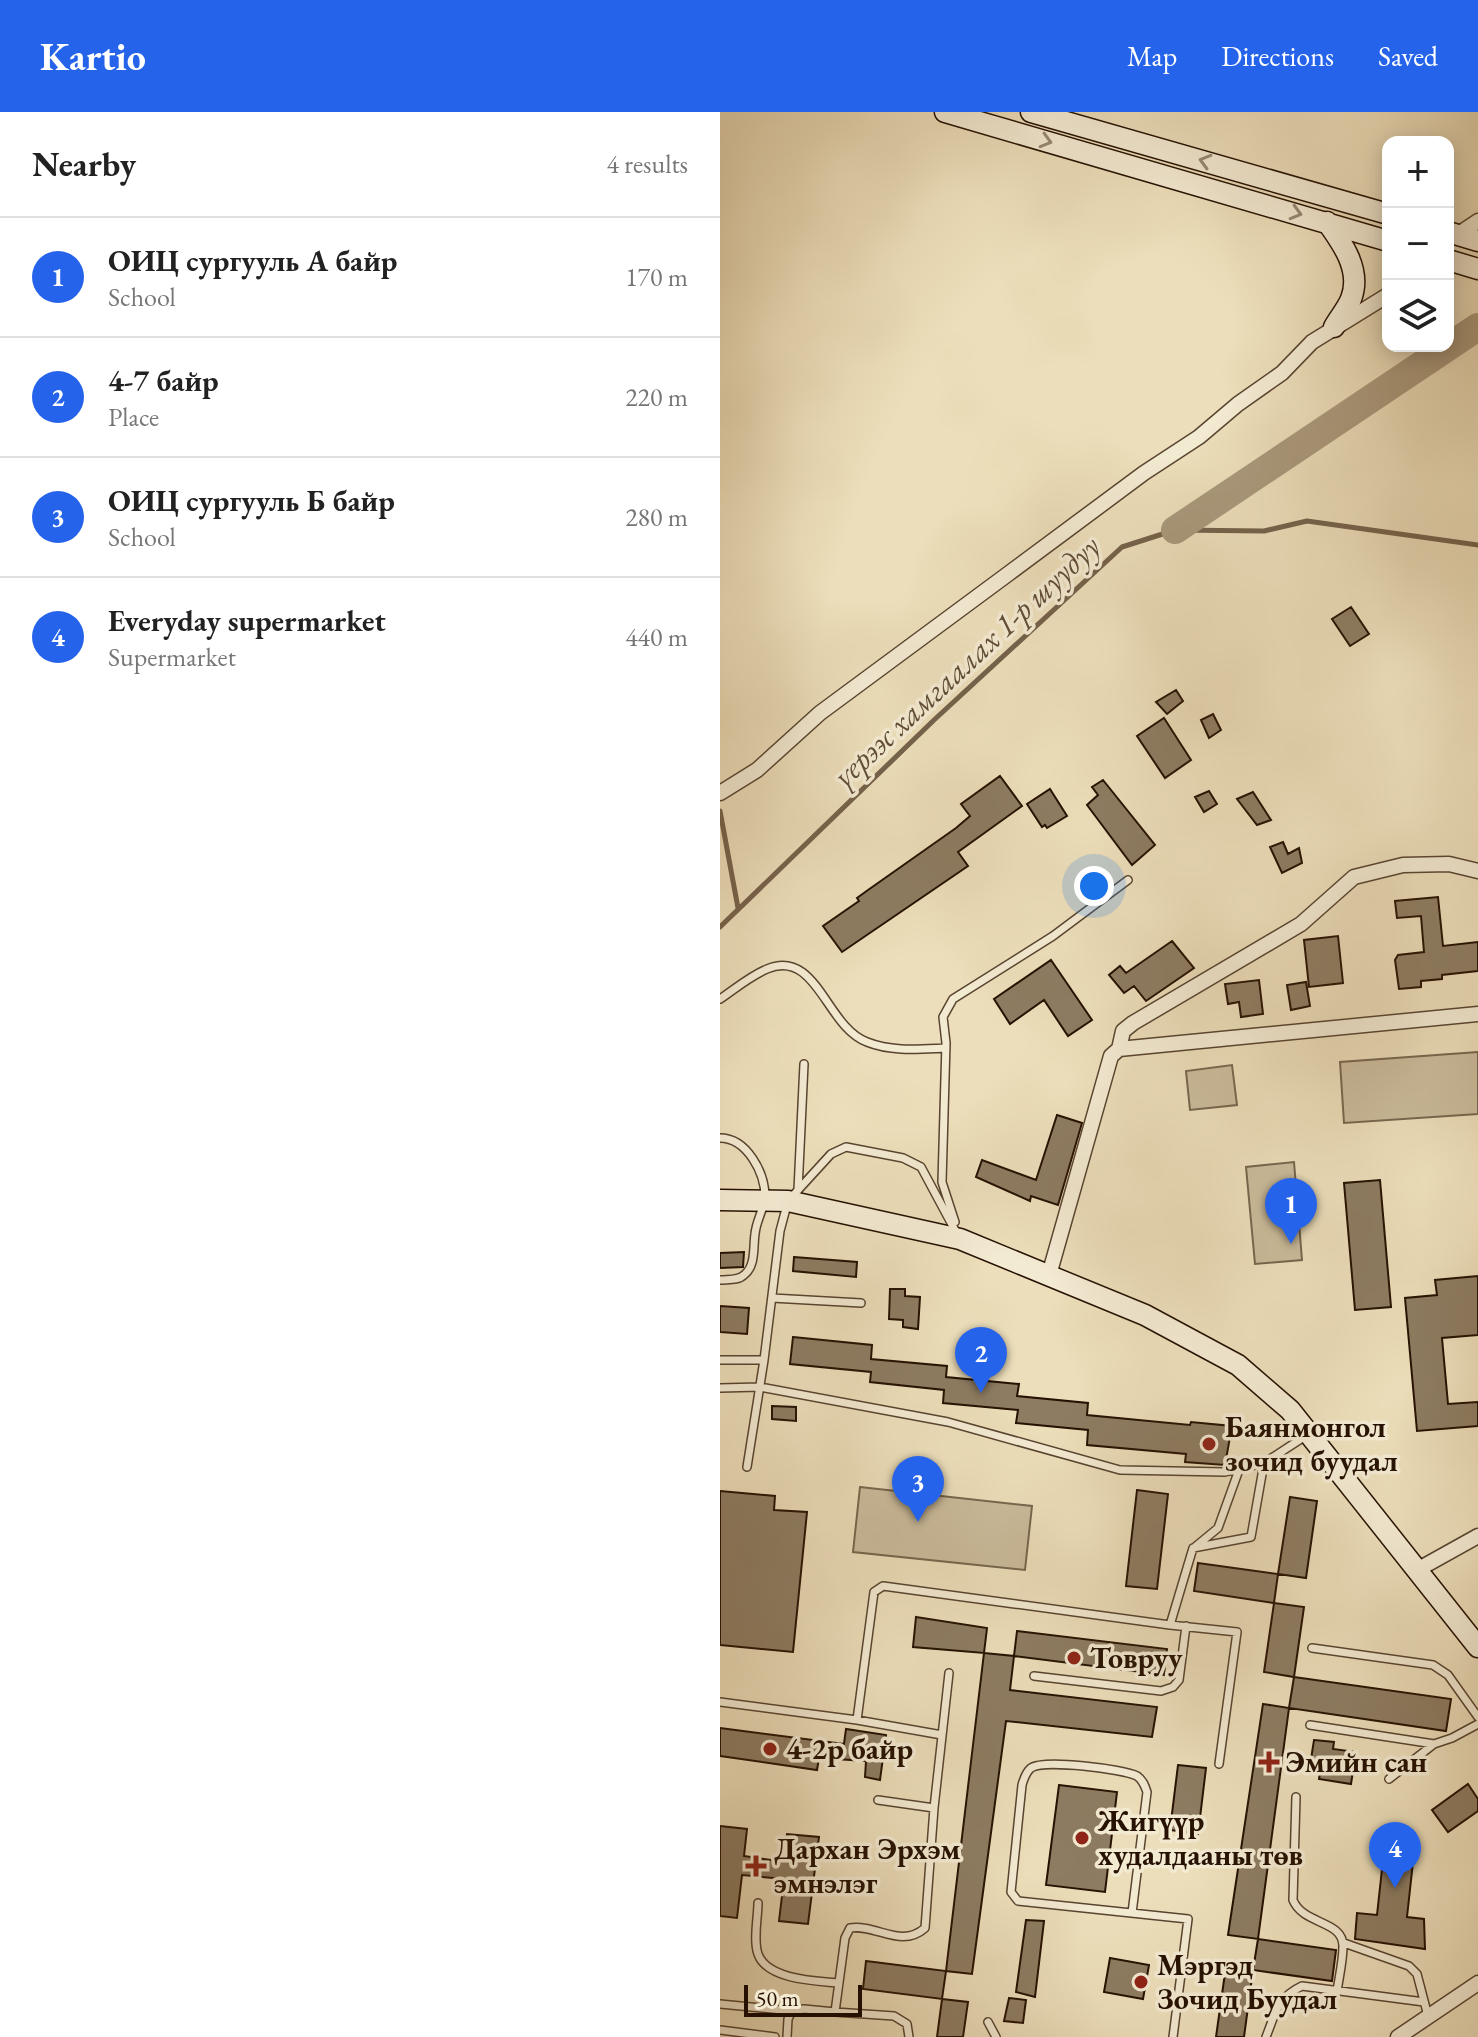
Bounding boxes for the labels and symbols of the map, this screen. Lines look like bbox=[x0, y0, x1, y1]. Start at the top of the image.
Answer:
one-way arrow bbox=[1039, 132, 1053, 148]
one-way arrow bbox=[1199, 154, 1213, 170]
one-way arrow bbox=[1289, 204, 1303, 220]
water label: үерээс хамгаалах 1-р шуудуу bbox=[823, 526, 1109, 796]
your location bbox=[1074, 866, 1114, 906]
pin: 1 bbox=[1265, 1178, 1317, 1244]
pin: 2 bbox=[955, 1327, 1007, 1393]
place label: Баянмонгол зочид буудал bbox=[1225, 1407, 1398, 1480]
marker: Баянмонгол зочид буудал bbox=[1200, 1435, 1218, 1453]
pin: 3 bbox=[892, 1456, 944, 1522]
place label: Товруу bbox=[1090, 1638, 1183, 1677]
marker: Товруу bbox=[1065, 1649, 1083, 1667]
place label: 4-2р байр bbox=[786, 1729, 913, 1768]
marker: 4-2р байр bbox=[761, 1740, 779, 1758]
place label: Эмийн сан bbox=[1285, 1742, 1427, 1781]
marker: Эмийн сан bbox=[1260, 1753, 1278, 1771]
place label: Жигүүр худалдааны төв bbox=[1097, 1801, 1303, 1874]
pin: 4 bbox=[1369, 1822, 1421, 1888]
place label: Дархан Эрхэм эмнэлэг bbox=[774, 1829, 961, 1902]
marker: Жигүүр худалдааны төв bbox=[1073, 1829, 1091, 1847]
marker: Дархан Эрхэм эмнэлэг bbox=[745, 1855, 767, 1877]
place label: Мэргэд Зочид Буудал bbox=[1157, 1945, 1337, 2018]
marker: Мэргэд Зочид Буудал bbox=[1132, 1973, 1150, 1991]
scale bar bbox=[744, 1981, 862, 2017]

